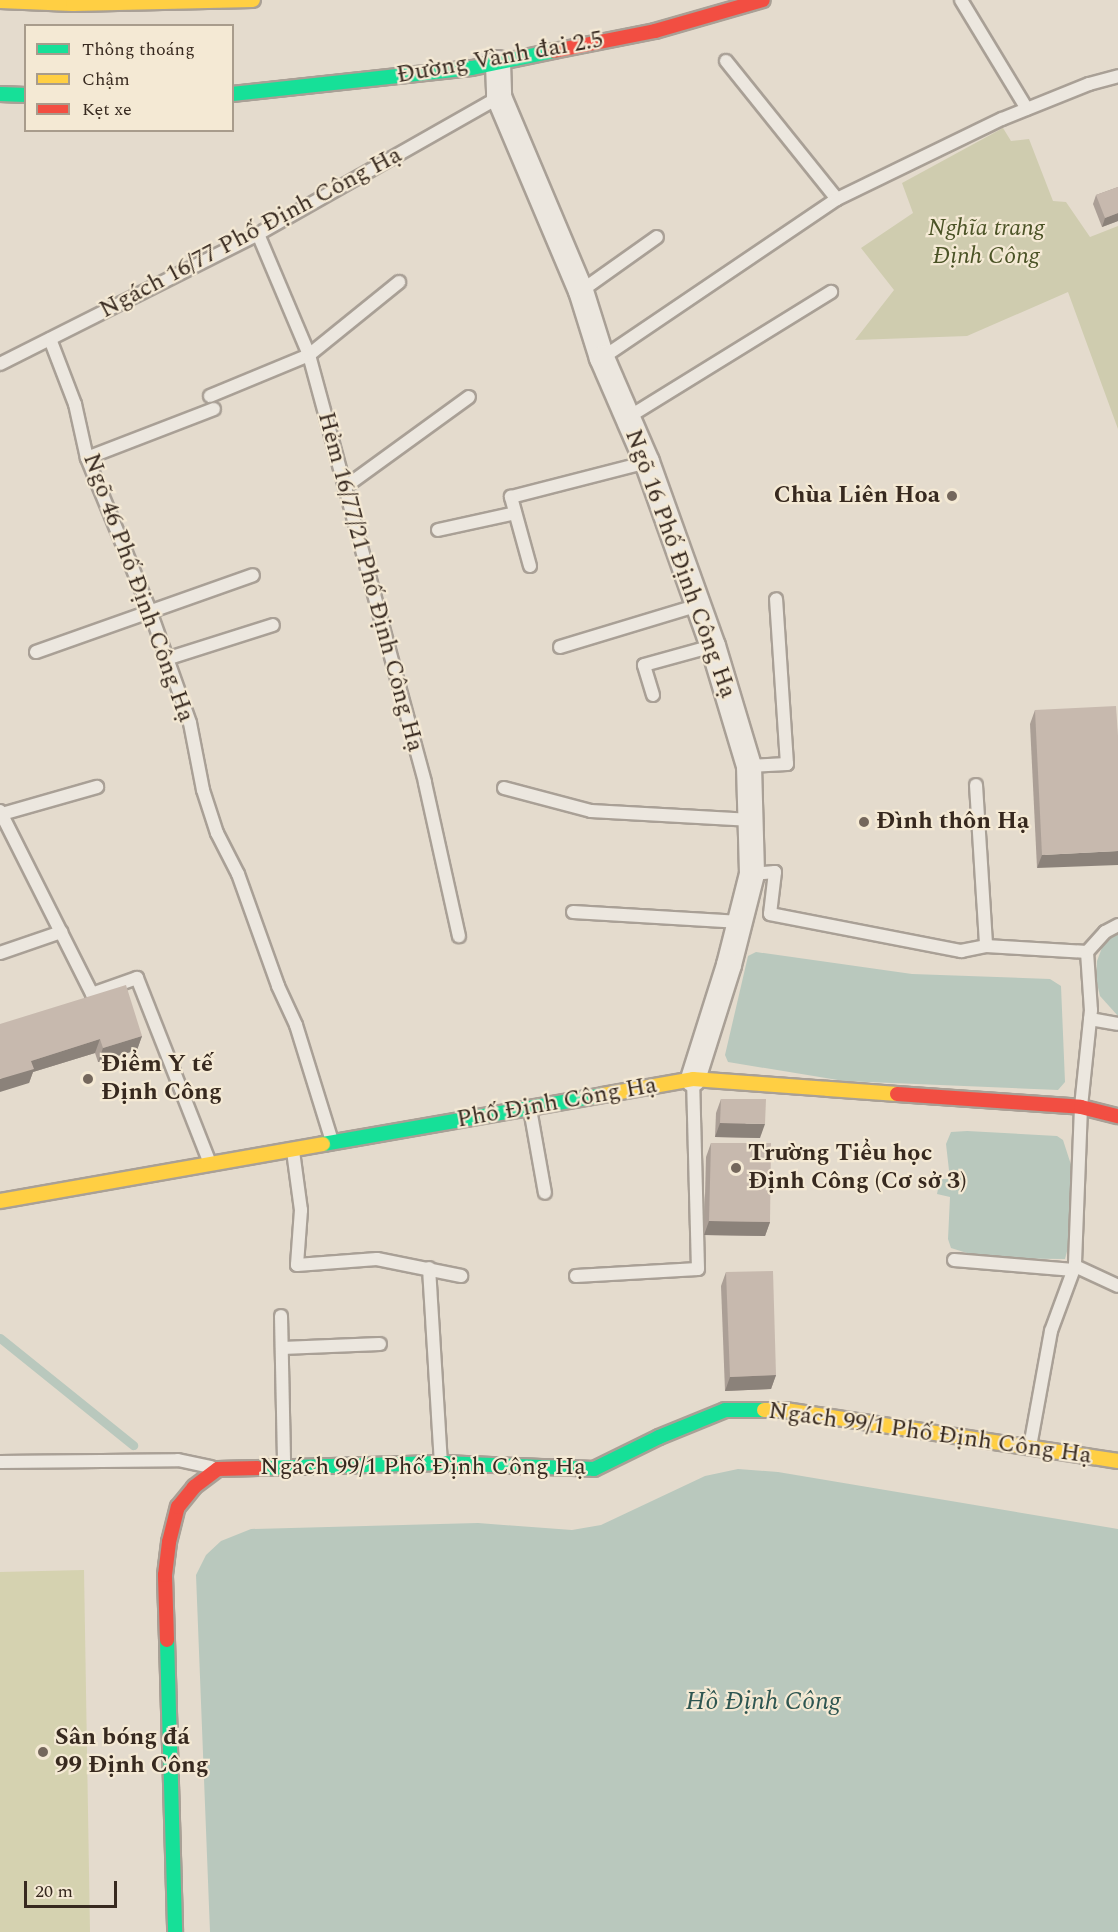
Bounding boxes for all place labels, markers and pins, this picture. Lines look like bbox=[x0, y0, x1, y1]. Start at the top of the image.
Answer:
place label: Chùa Liên Hoa bbox=[774, 482, 940, 510]
marker: Chùa Liên Hoa bbox=[945, 489, 959, 503]
place label: Đình thôn Hạ bbox=[876, 808, 1029, 836]
marker: Đình thôn Hạ bbox=[857, 815, 871, 829]
place label: Điểm Y tế Định Công bbox=[101, 1051, 222, 1107]
marker: Điểm Y tế Định Công bbox=[79, 1070, 97, 1088]
place label: Trường Tiểu học Định Công (Cơ sở 3) bbox=[748, 1140, 967, 1196]
marker: Trường Tiểu học Định Công (Cơ sở 3) bbox=[729, 1161, 743, 1175]
place label: Sân bóng đá 99 Định Công bbox=[55, 1724, 209, 1780]
marker: Sân bóng đá 99 Định Công bbox=[36, 1745, 50, 1759]

